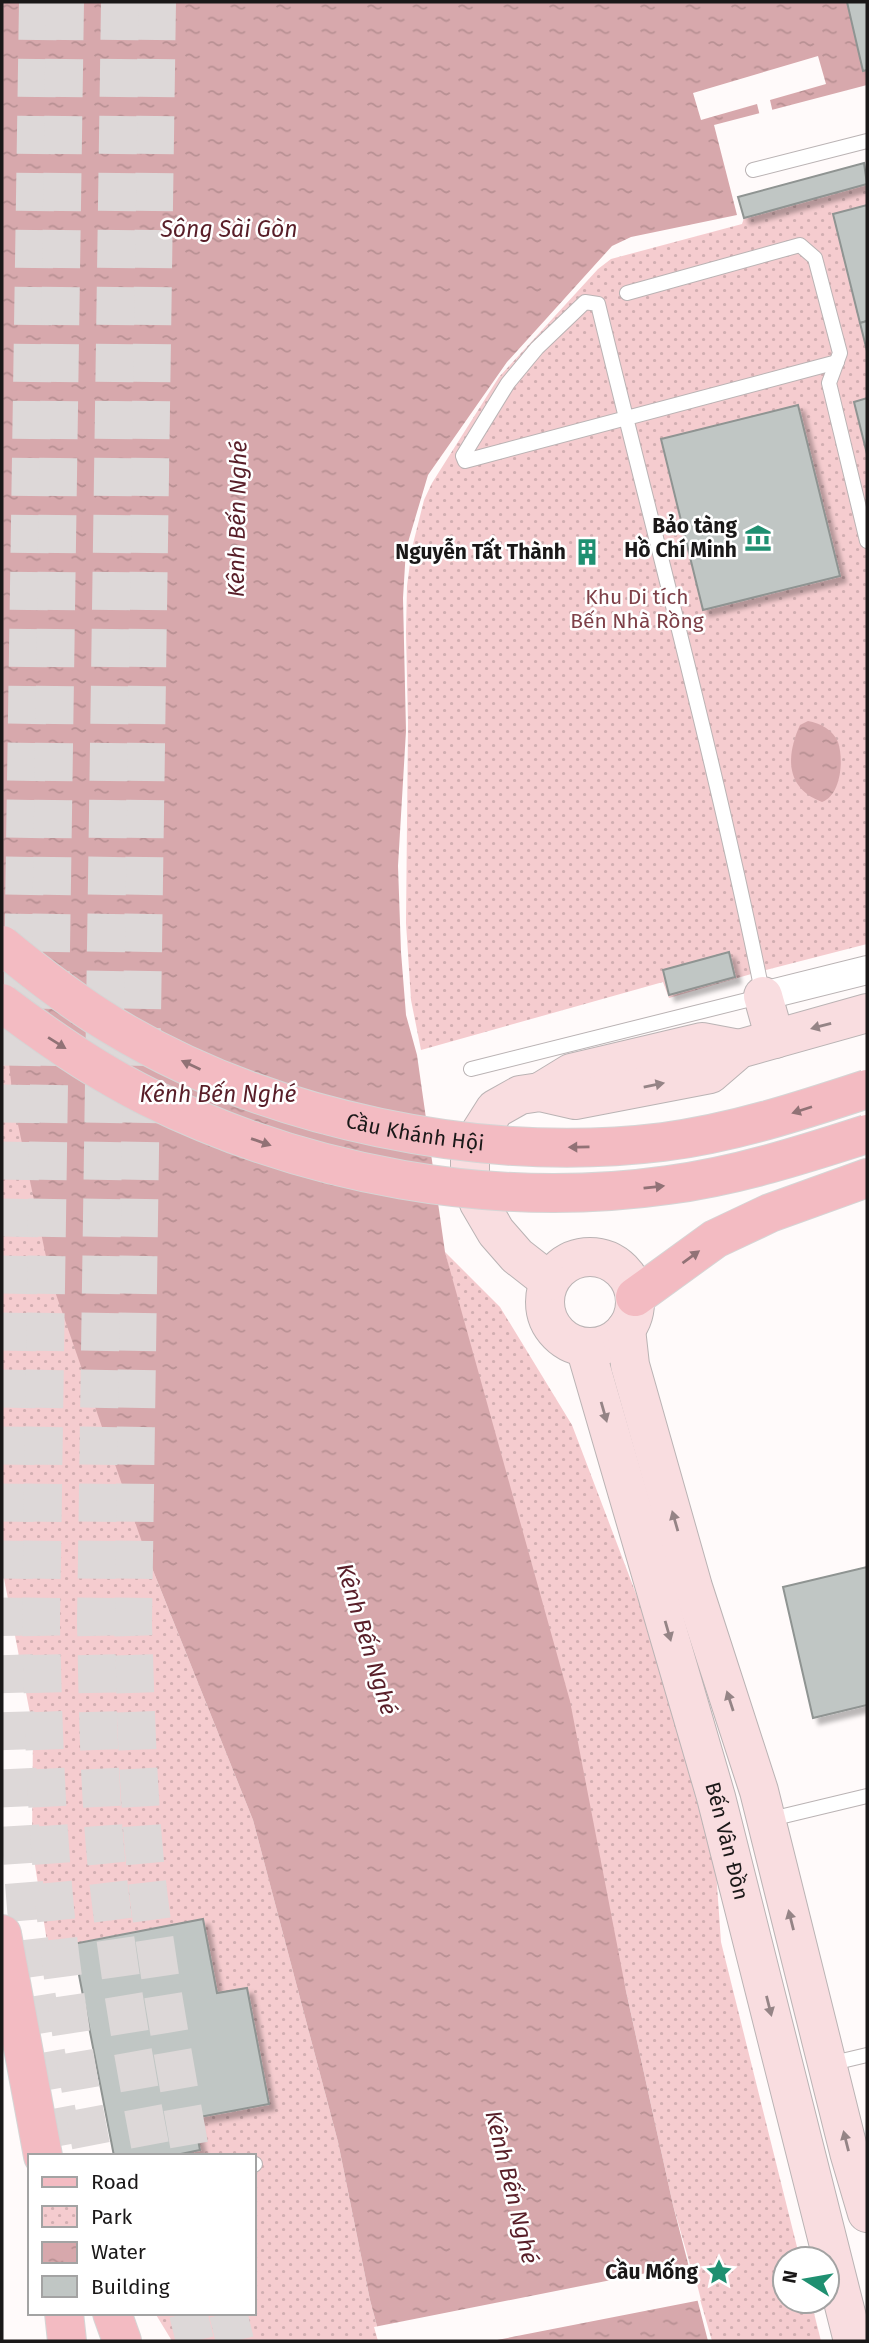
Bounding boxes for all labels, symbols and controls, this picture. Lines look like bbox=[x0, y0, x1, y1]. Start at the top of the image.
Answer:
water label: Sông Sài Gòn bbox=[159, 215, 298, 243]
water label: Kênh Bến Nghé bbox=[222, 440, 252, 598]
place label: Bảo tàng Hồ Chí Minh bbox=[624, 513, 737, 563]
museum icon: Bảo tàng Hồ Chí Minh bbox=[743, 523, 773, 553]
place label: Nguyễn Tất Thành bbox=[395, 537, 566, 565]
building icon: Nguyễn Tất Thành bbox=[572, 537, 602, 567]
park label: Khu Di tích Bến Nhà Rồng bbox=[570, 584, 704, 634]
one-way arrow bbox=[810, 1021, 832, 1032]
one-way arrow bbox=[47, 1037, 66, 1050]
one-way arrow bbox=[181, 1060, 201, 1071]
one-way arrow bbox=[643, 1079, 665, 1090]
water label: Kênh Bến Nghé bbox=[140, 1080, 297, 1108]
one-way arrow bbox=[792, 1105, 813, 1116]
street label: Cầu Khánh Hội bbox=[343, 1108, 485, 1156]
one-way arrow bbox=[251, 1137, 272, 1148]
one-way arrow bbox=[567, 1141, 589, 1153]
one-way arrow bbox=[643, 1181, 665, 1192]
one-way arrow bbox=[682, 1250, 700, 1264]
one-way arrow bbox=[600, 1402, 610, 1423]
one-way arrow bbox=[669, 1510, 679, 1531]
water label: Kênh Bến Nghé bbox=[331, 1560, 403, 1718]
one-way arrow bbox=[663, 1620, 673, 1641]
one-way arrow bbox=[724, 1691, 735, 1712]
street label: Bến Vân Đồn bbox=[699, 1779, 754, 1903]
one-way arrow bbox=[785, 1909, 796, 1931]
one-way arrow bbox=[764, 1995, 775, 2017]
water label: Kênh Bến Nghé bbox=[479, 2108, 545, 2267]
one-way arrow bbox=[841, 2130, 851, 2151]
legend bbox=[28, 2154, 256, 2315]
text: Road bbox=[91, 2169, 139, 2195]
text: Park bbox=[91, 2204, 133, 2230]
text: Water bbox=[91, 2239, 146, 2265]
north arrow bbox=[771, 2245, 841, 2315]
place label: Cầu Mống bbox=[605, 2257, 698, 2285]
place icon: Cầu Mống bbox=[704, 2257, 734, 2287]
text: N bbox=[777, 2268, 802, 2285]
text: Building bbox=[91, 2274, 170, 2300]

